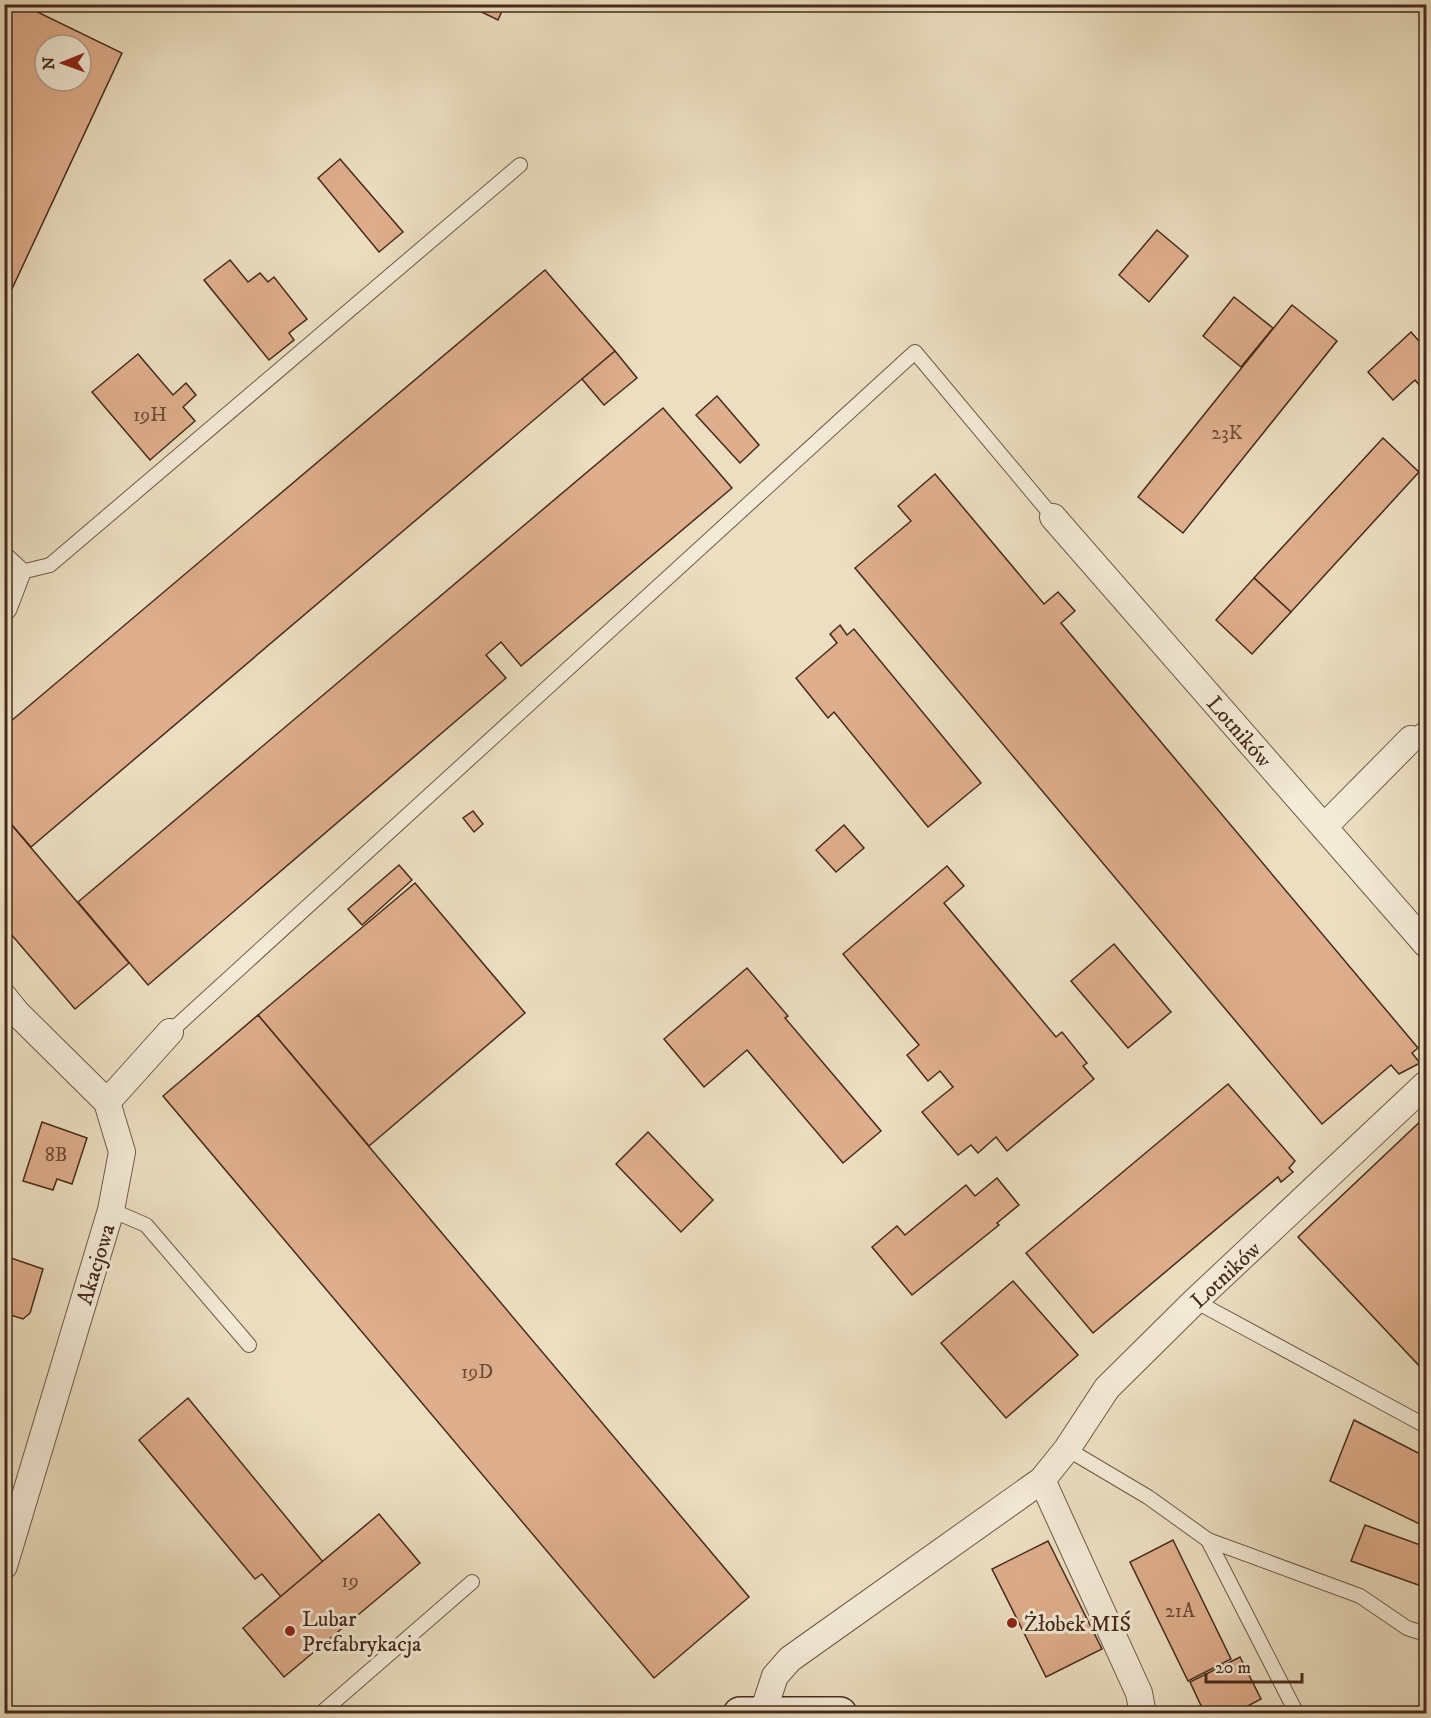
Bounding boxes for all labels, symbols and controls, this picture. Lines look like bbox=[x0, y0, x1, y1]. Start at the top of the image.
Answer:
north arrow bbox=[33, 33, 93, 93]
text: N bbox=[39, 57, 59, 70]
house number: 19H bbox=[133, 403, 167, 428]
house number: 23K bbox=[1211, 421, 1243, 446]
street label: Lotników bbox=[1200, 691, 1277, 773]
house number: 8B bbox=[45, 1143, 67, 1168]
street label: Akacjowa bbox=[71, 1220, 122, 1308]
street label: Lotników bbox=[1185, 1236, 1267, 1314]
house number: 19D bbox=[461, 1360, 493, 1385]
house number: 19 bbox=[341, 1569, 359, 1594]
house number: 21A bbox=[1165, 1599, 1195, 1624]
place label: Lubar Prefabrykacja bbox=[302, 1606, 422, 1658]
place label: Żłobek MIŚ bbox=[1024, 1610, 1131, 1638]
marker: Żłobek MIŚ bbox=[1005, 1616, 1019, 1630]
marker: Lubar Prefabrykacja bbox=[283, 1624, 297, 1638]
scale bar bbox=[1206, 1646, 1302, 1684]
text: 20 m bbox=[1215, 1657, 1251, 1679]

